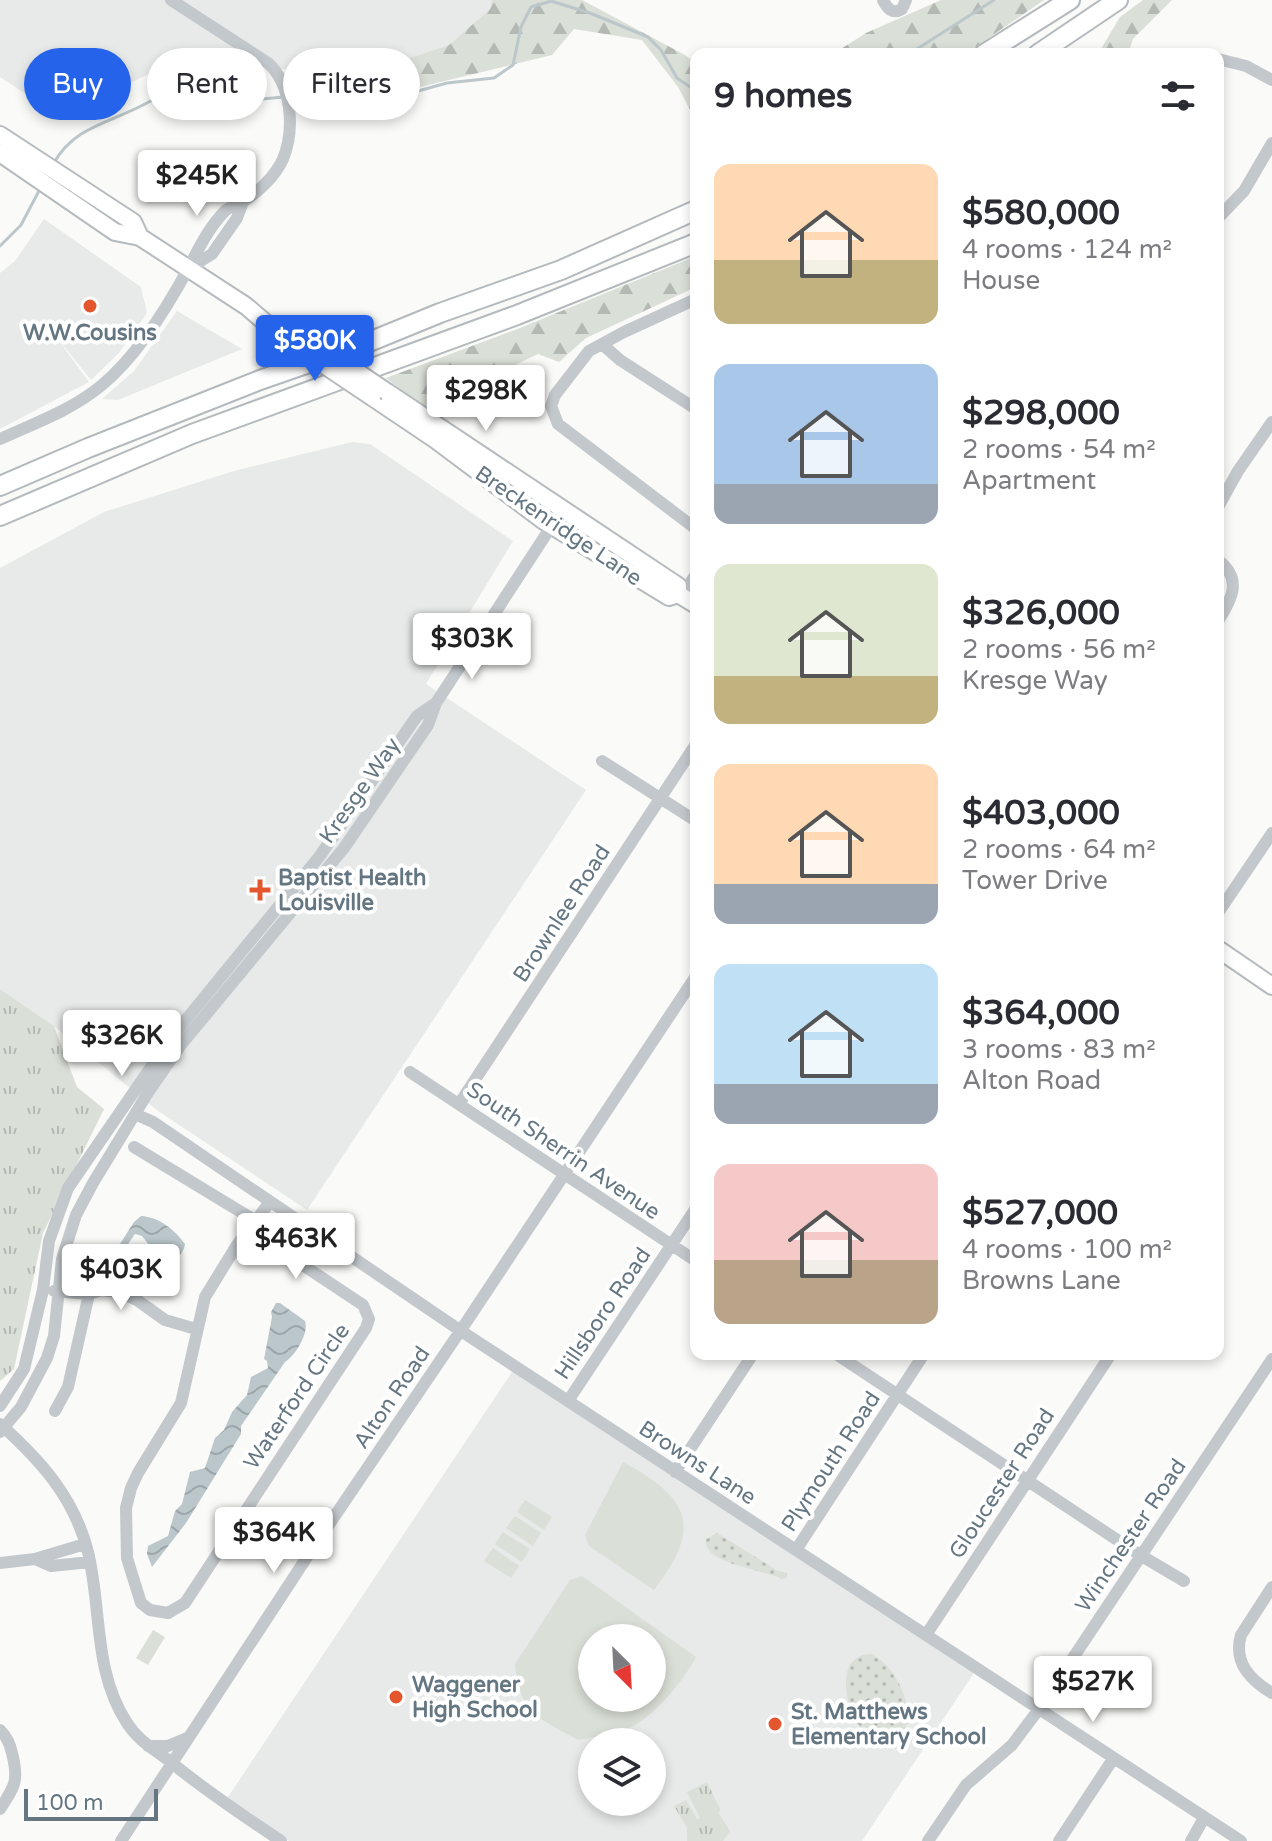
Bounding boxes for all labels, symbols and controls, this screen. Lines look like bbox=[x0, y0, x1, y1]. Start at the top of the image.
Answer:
chip: Buy bbox=[24, 48, 131, 120]
chip: Rent bbox=[147, 48, 267, 120]
chip: Filters bbox=[283, 48, 420, 120]
icon: filters bbox=[1156, 74, 1200, 118]
text: 9 homes bbox=[714, 76, 852, 117]
pin: $245K bbox=[141, 150, 253, 218]
text: $245K bbox=[156, 160, 238, 191]
text: $580,000 bbox=[962, 193, 1120, 234]
icon: home bbox=[778, 196, 874, 292]
text: 4 rooms · 124 m² bbox=[962, 234, 1172, 265]
text: House bbox=[962, 265, 1040, 296]
marker: W.W.Cousins bbox=[81, 297, 99, 315]
pin: $580K bbox=[259, 315, 371, 383]
place label: W.W.Cousins bbox=[23, 320, 157, 346]
text: $580K bbox=[274, 325, 356, 356]
pin: $298K bbox=[430, 365, 542, 433]
text: $298K bbox=[445, 375, 527, 406]
text: $298,000 bbox=[962, 393, 1120, 434]
icon: home bbox=[778, 396, 874, 492]
text: 2 rooms · 54 m² bbox=[962, 434, 1156, 465]
street label: Breckenridge Lane bbox=[470, 460, 647, 591]
text: Apartment bbox=[962, 465, 1096, 496]
text: $326,000 bbox=[962, 593, 1120, 634]
icon: home bbox=[778, 596, 874, 692]
pin: $303K bbox=[416, 613, 528, 681]
text: $303K bbox=[431, 623, 513, 654]
text: 2 rooms · 56 m² bbox=[962, 634, 1156, 665]
text: Kresge Way bbox=[962, 665, 1108, 696]
street label: Kresge Way bbox=[314, 732, 406, 849]
text: $403,000 bbox=[962, 793, 1120, 834]
icon: home bbox=[778, 796, 874, 892]
text: 2 rooms · 64 m² bbox=[962, 834, 1156, 865]
street label: Brownlee Road bbox=[508, 840, 616, 987]
place label: Baptist Health Louisville bbox=[278, 865, 426, 916]
text: Tower Drive bbox=[962, 865, 1108, 896]
marker: Baptist Health Louisville bbox=[249, 879, 271, 901]
text: $364,000 bbox=[962, 993, 1120, 1034]
icon: home bbox=[778, 996, 874, 1092]
pin: $326K bbox=[66, 1010, 178, 1078]
text: $326K bbox=[81, 1020, 163, 1051]
text: 3 rooms · 83 m² bbox=[962, 1034, 1156, 1065]
text: Alton Road bbox=[962, 1065, 1101, 1096]
street label: South Sherrin Avenue bbox=[462, 1077, 665, 1225]
text: $527,000 bbox=[962, 1193, 1118, 1234]
icon: home bbox=[778, 1196, 874, 1292]
pin: $463K bbox=[240, 1213, 352, 1281]
text: $463K bbox=[255, 1223, 337, 1254]
text: 4 rooms · 100 m² bbox=[962, 1234, 1172, 1265]
street label: Hillsboro Road bbox=[549, 1243, 656, 1384]
pin: $403K bbox=[65, 1244, 177, 1312]
text: $403K bbox=[80, 1254, 162, 1285]
text: Browns Lane bbox=[962, 1265, 1121, 1296]
street label: Waterford Circle bbox=[239, 1319, 355, 1474]
street label: Alton Road bbox=[348, 1341, 436, 1454]
street label: Plymouth Road bbox=[776, 1387, 886, 1536]
street label: Gloucester Road bbox=[944, 1404, 1060, 1563]
street label: Browns Lane bbox=[634, 1415, 761, 1510]
street label: Winchester Road bbox=[1070, 1454, 1192, 1617]
pin: $364K bbox=[218, 1507, 330, 1575]
text: $364K bbox=[233, 1517, 315, 1548]
north arrow bbox=[578, 1624, 666, 1712]
map controls bbox=[578, 1624, 666, 1816]
pin: $527K bbox=[1037, 1656, 1149, 1724]
text: $527K bbox=[1052, 1666, 1134, 1697]
place label: Waggener High School bbox=[412, 1672, 538, 1723]
marker: Waggener High School bbox=[387, 1688, 405, 1706]
place label: St. Matthews Elementary School bbox=[791, 1699, 986, 1750]
marker: St. Matthews Elementary School bbox=[766, 1715, 784, 1733]
button: layers bbox=[578, 1728, 666, 1816]
scale bar bbox=[24, 1785, 158, 1821]
text: 100 m bbox=[36, 1790, 103, 1816]

